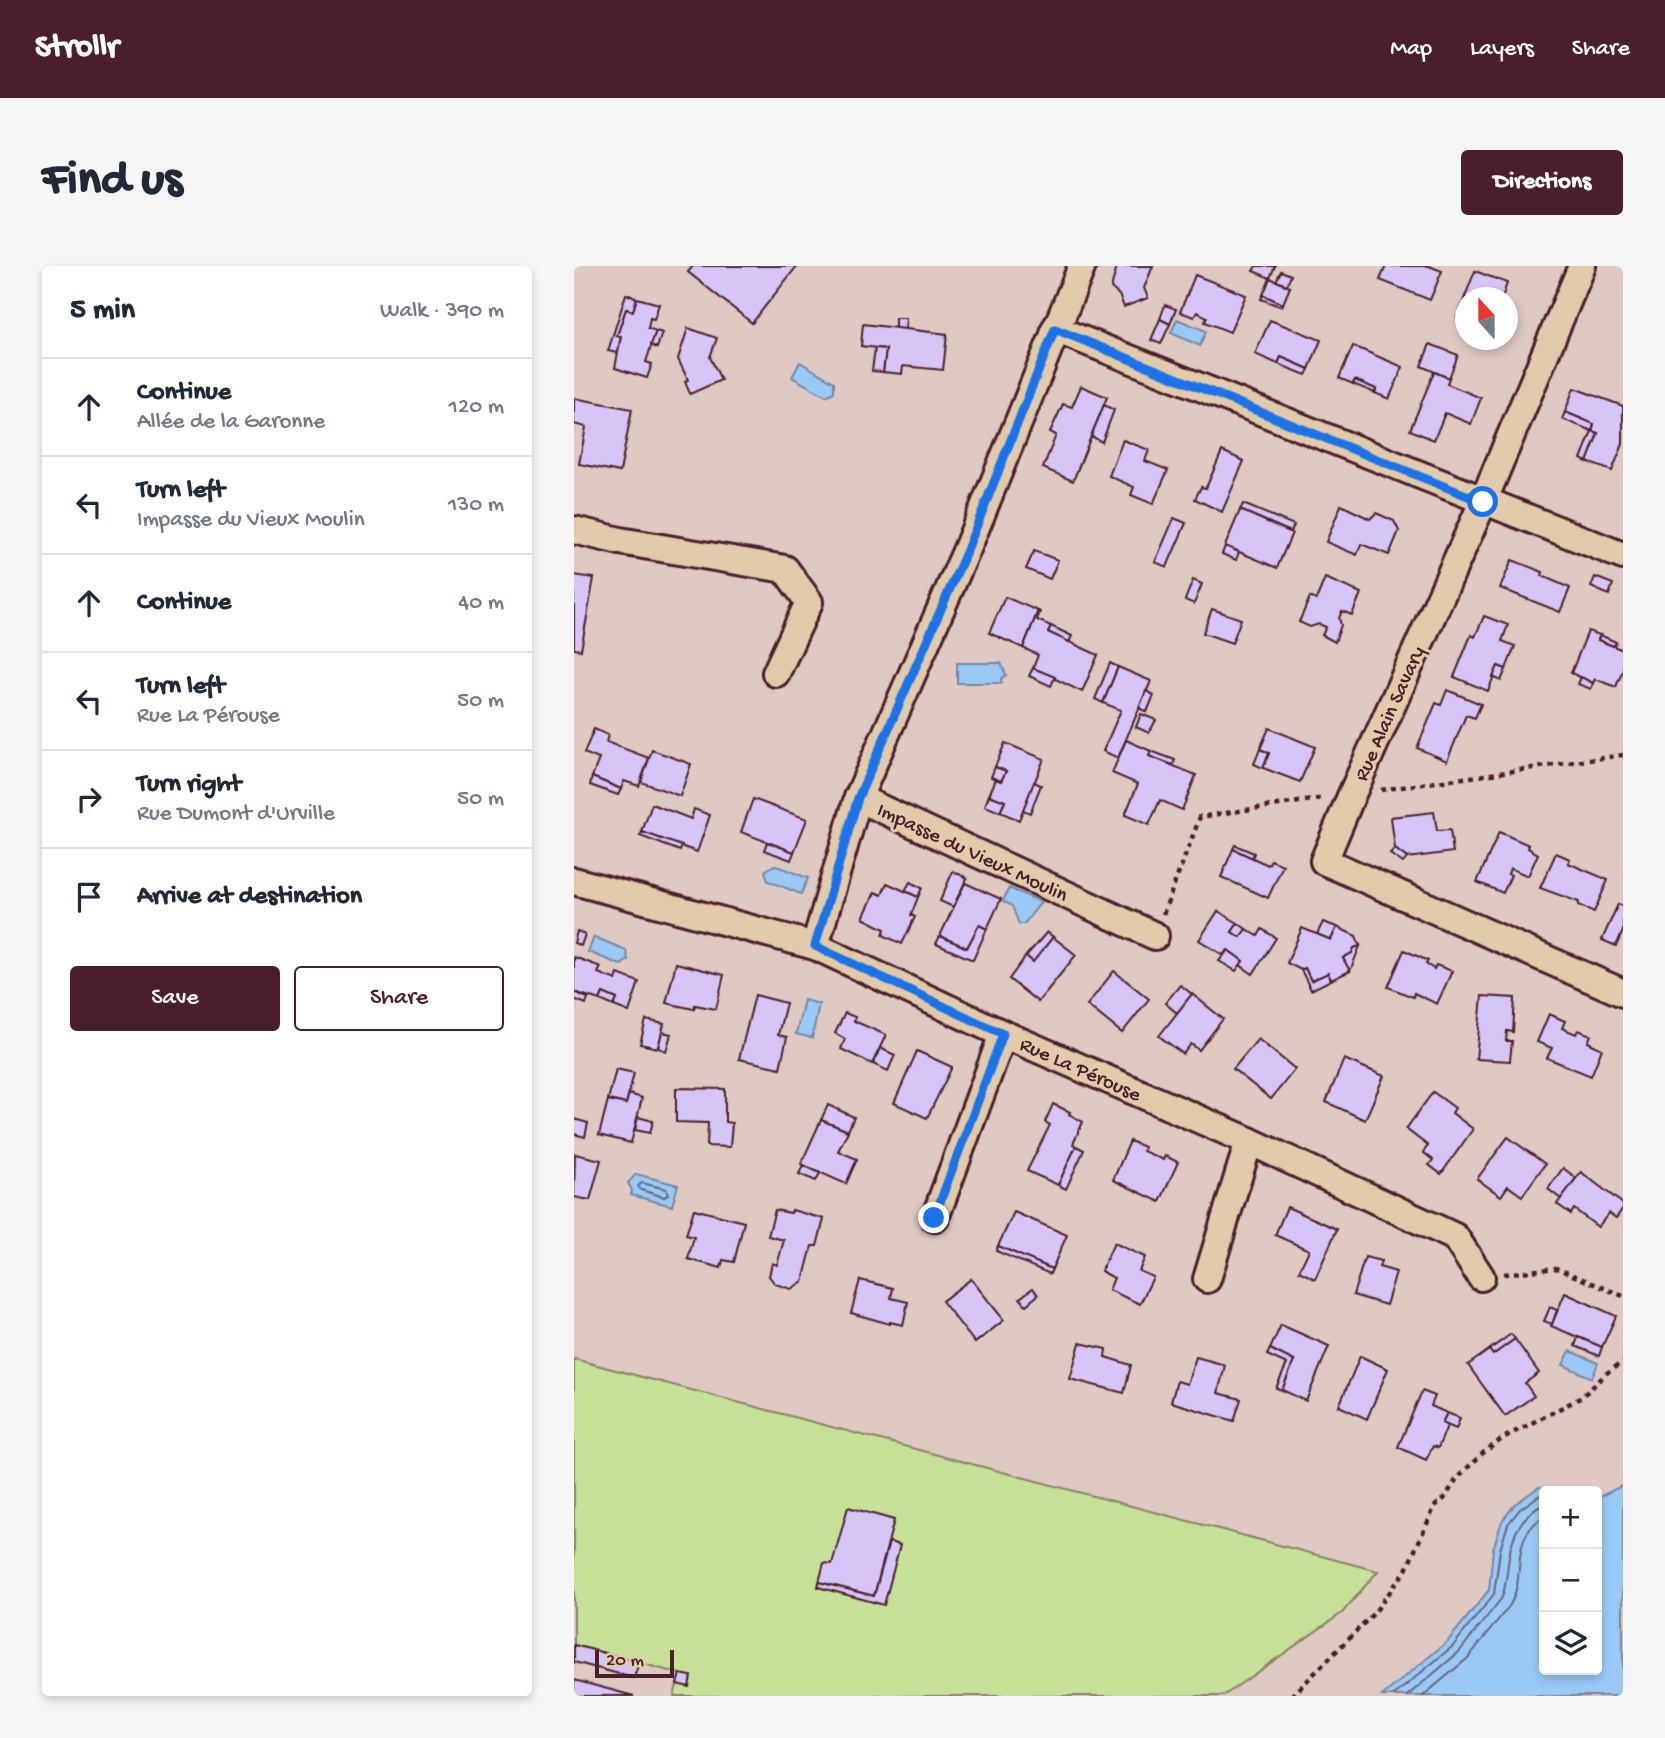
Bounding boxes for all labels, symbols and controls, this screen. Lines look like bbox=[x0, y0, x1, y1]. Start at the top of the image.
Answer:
text: Strollr bbox=[35, 30, 119, 68]
text: Map bbox=[1390, 35, 1432, 64]
text: Layers bbox=[1470, 35, 1534, 64]
text: Share bbox=[1572, 35, 1630, 64]
button: Directions bbox=[1461, 150, 1623, 215]
text: Find us bbox=[42, 153, 182, 211]
north arrow bbox=[1455, 287, 1518, 350]
text: 5 min bbox=[70, 294, 135, 329]
text: Walk · 390 m bbox=[380, 298, 504, 325]
text: Continue bbox=[137, 378, 231, 409]
icon: ahead bbox=[70, 388, 108, 426]
text: 120 m bbox=[449, 394, 504, 421]
text: Allée de la Garonne bbox=[137, 409, 325, 436]
text: Turn left bbox=[137, 476, 225, 507]
icon: left bbox=[70, 486, 108, 524]
route start bbox=[1467, 486, 1498, 517]
text: 130 m bbox=[448, 492, 504, 519]
text: Impasse du Vieux Moulin bbox=[137, 507, 365, 534]
icon: ahead bbox=[70, 584, 108, 622]
text: Continue bbox=[137, 588, 231, 619]
text: 40 m bbox=[458, 590, 504, 617]
street label: Rue Alain Savary bbox=[1350, 643, 1432, 786]
text: Turn left bbox=[137, 672, 225, 703]
icon: left bbox=[70, 682, 108, 720]
text: 50 m bbox=[457, 688, 504, 715]
text: Rue La Pérouse bbox=[137, 703, 280, 730]
text: Turn right bbox=[137, 770, 241, 801]
icon: right bbox=[70, 780, 108, 818]
text: 50 m bbox=[457, 786, 504, 813]
street label: Impasse du Vieux Moulin bbox=[872, 799, 1071, 909]
text: Rue Dumont d'Urville bbox=[137, 801, 335, 828]
icon: arrive bbox=[70, 878, 108, 916]
text: Arrive at destination bbox=[137, 882, 362, 913]
button: Save bbox=[70, 966, 280, 1031]
button: Share bbox=[294, 966, 504, 1031]
street label: Rue La Pérouse bbox=[1015, 1033, 1145, 1110]
route end bbox=[918, 1202, 949, 1233]
map controls bbox=[1539, 1486, 1602, 1675]
button: + bbox=[1539, 1486, 1602, 1549]
button: − bbox=[1539, 1549, 1602, 1612]
button: layers bbox=[1539, 1612, 1602, 1675]
scale bar bbox=[595, 1647, 674, 1679]
text: 20 m bbox=[606, 1650, 644, 1673]

